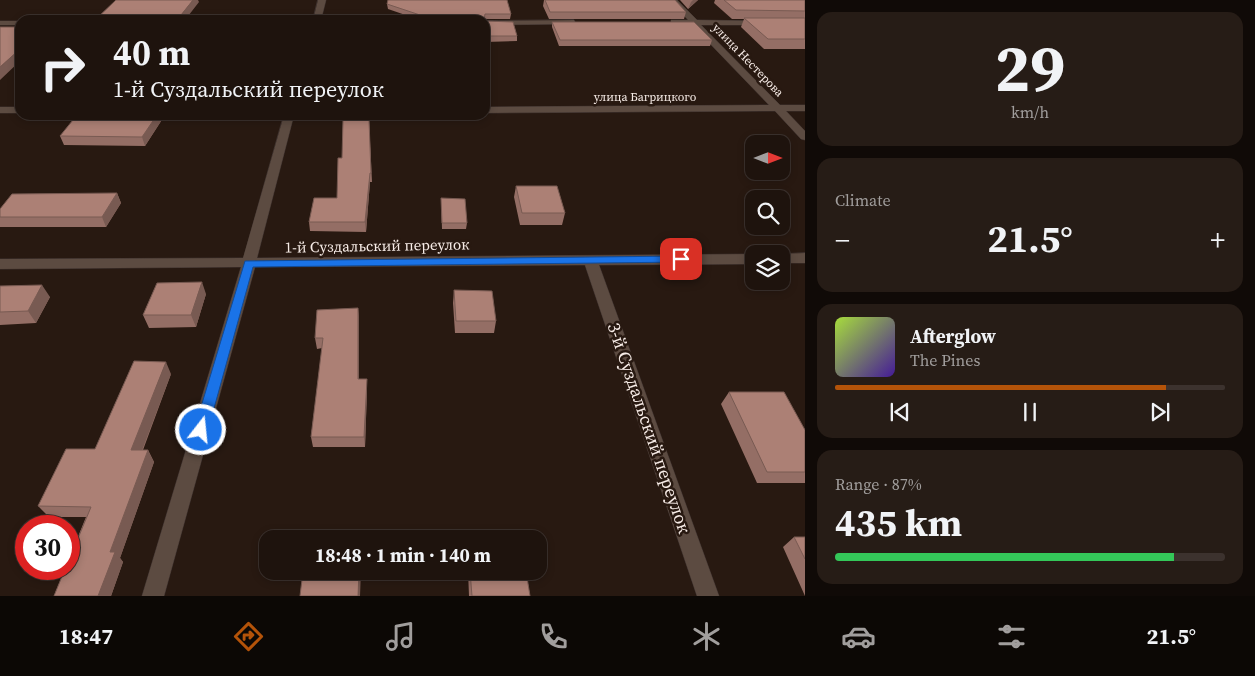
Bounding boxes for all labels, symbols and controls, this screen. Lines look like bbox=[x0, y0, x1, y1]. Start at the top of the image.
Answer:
street label: улица Нестерова bbox=[709, 20, 788, 101]
text: 29 bbox=[995, 24, 1065, 113]
text: 40 m bbox=[113, 29, 190, 77]
icon: right bbox=[30, 35, 95, 100]
text: 1-й Суздальский переулок bbox=[113, 74, 384, 104]
street label: улица Багрицкого bbox=[594, 89, 697, 105]
text: km/h bbox=[1011, 101, 1049, 123]
north arrow bbox=[745, 135, 790, 180]
map controls bbox=[745, 135, 790, 290]
text: Climate bbox=[835, 189, 891, 211]
button: search bbox=[745, 190, 790, 235]
text: 21.5° bbox=[987, 213, 1073, 265]
text: − bbox=[835, 221, 850, 259]
text: + bbox=[1210, 221, 1225, 259]
street label: 1-й Суздальский переулок bbox=[284, 233, 470, 258]
pin bbox=[660, 238, 702, 280]
icon: arrive bbox=[667, 245, 695, 273]
button: layers bbox=[745, 245, 790, 290]
street label: 3-й Суздальский переулок bbox=[602, 319, 697, 537]
text: Afterglow bbox=[910, 323, 996, 349]
text: The Pines bbox=[910, 349, 980, 371]
icon: previous bbox=[886, 398, 914, 426]
icon: pause bbox=[1016, 398, 1044, 426]
icon: next bbox=[1146, 398, 1174, 426]
position arrow bbox=[174, 403, 226, 455]
text: Range · 87% bbox=[835, 473, 922, 495]
text: 435 km bbox=[835, 497, 962, 549]
speed limit sign: 30 bbox=[15, 515, 80, 580]
text: 18:48 · 1 min · 140 m bbox=[315, 542, 491, 568]
icon: directions bbox=[231, 619, 266, 654]
icon: music bbox=[383, 619, 418, 654]
icon: phone bbox=[536, 619, 571, 654]
icon: climate bbox=[689, 619, 724, 654]
icon: car bbox=[841, 619, 876, 654]
icon: filters bbox=[994, 619, 1029, 654]
text: 18:47 bbox=[59, 621, 113, 651]
text: 21.5° bbox=[1146, 621, 1196, 651]

